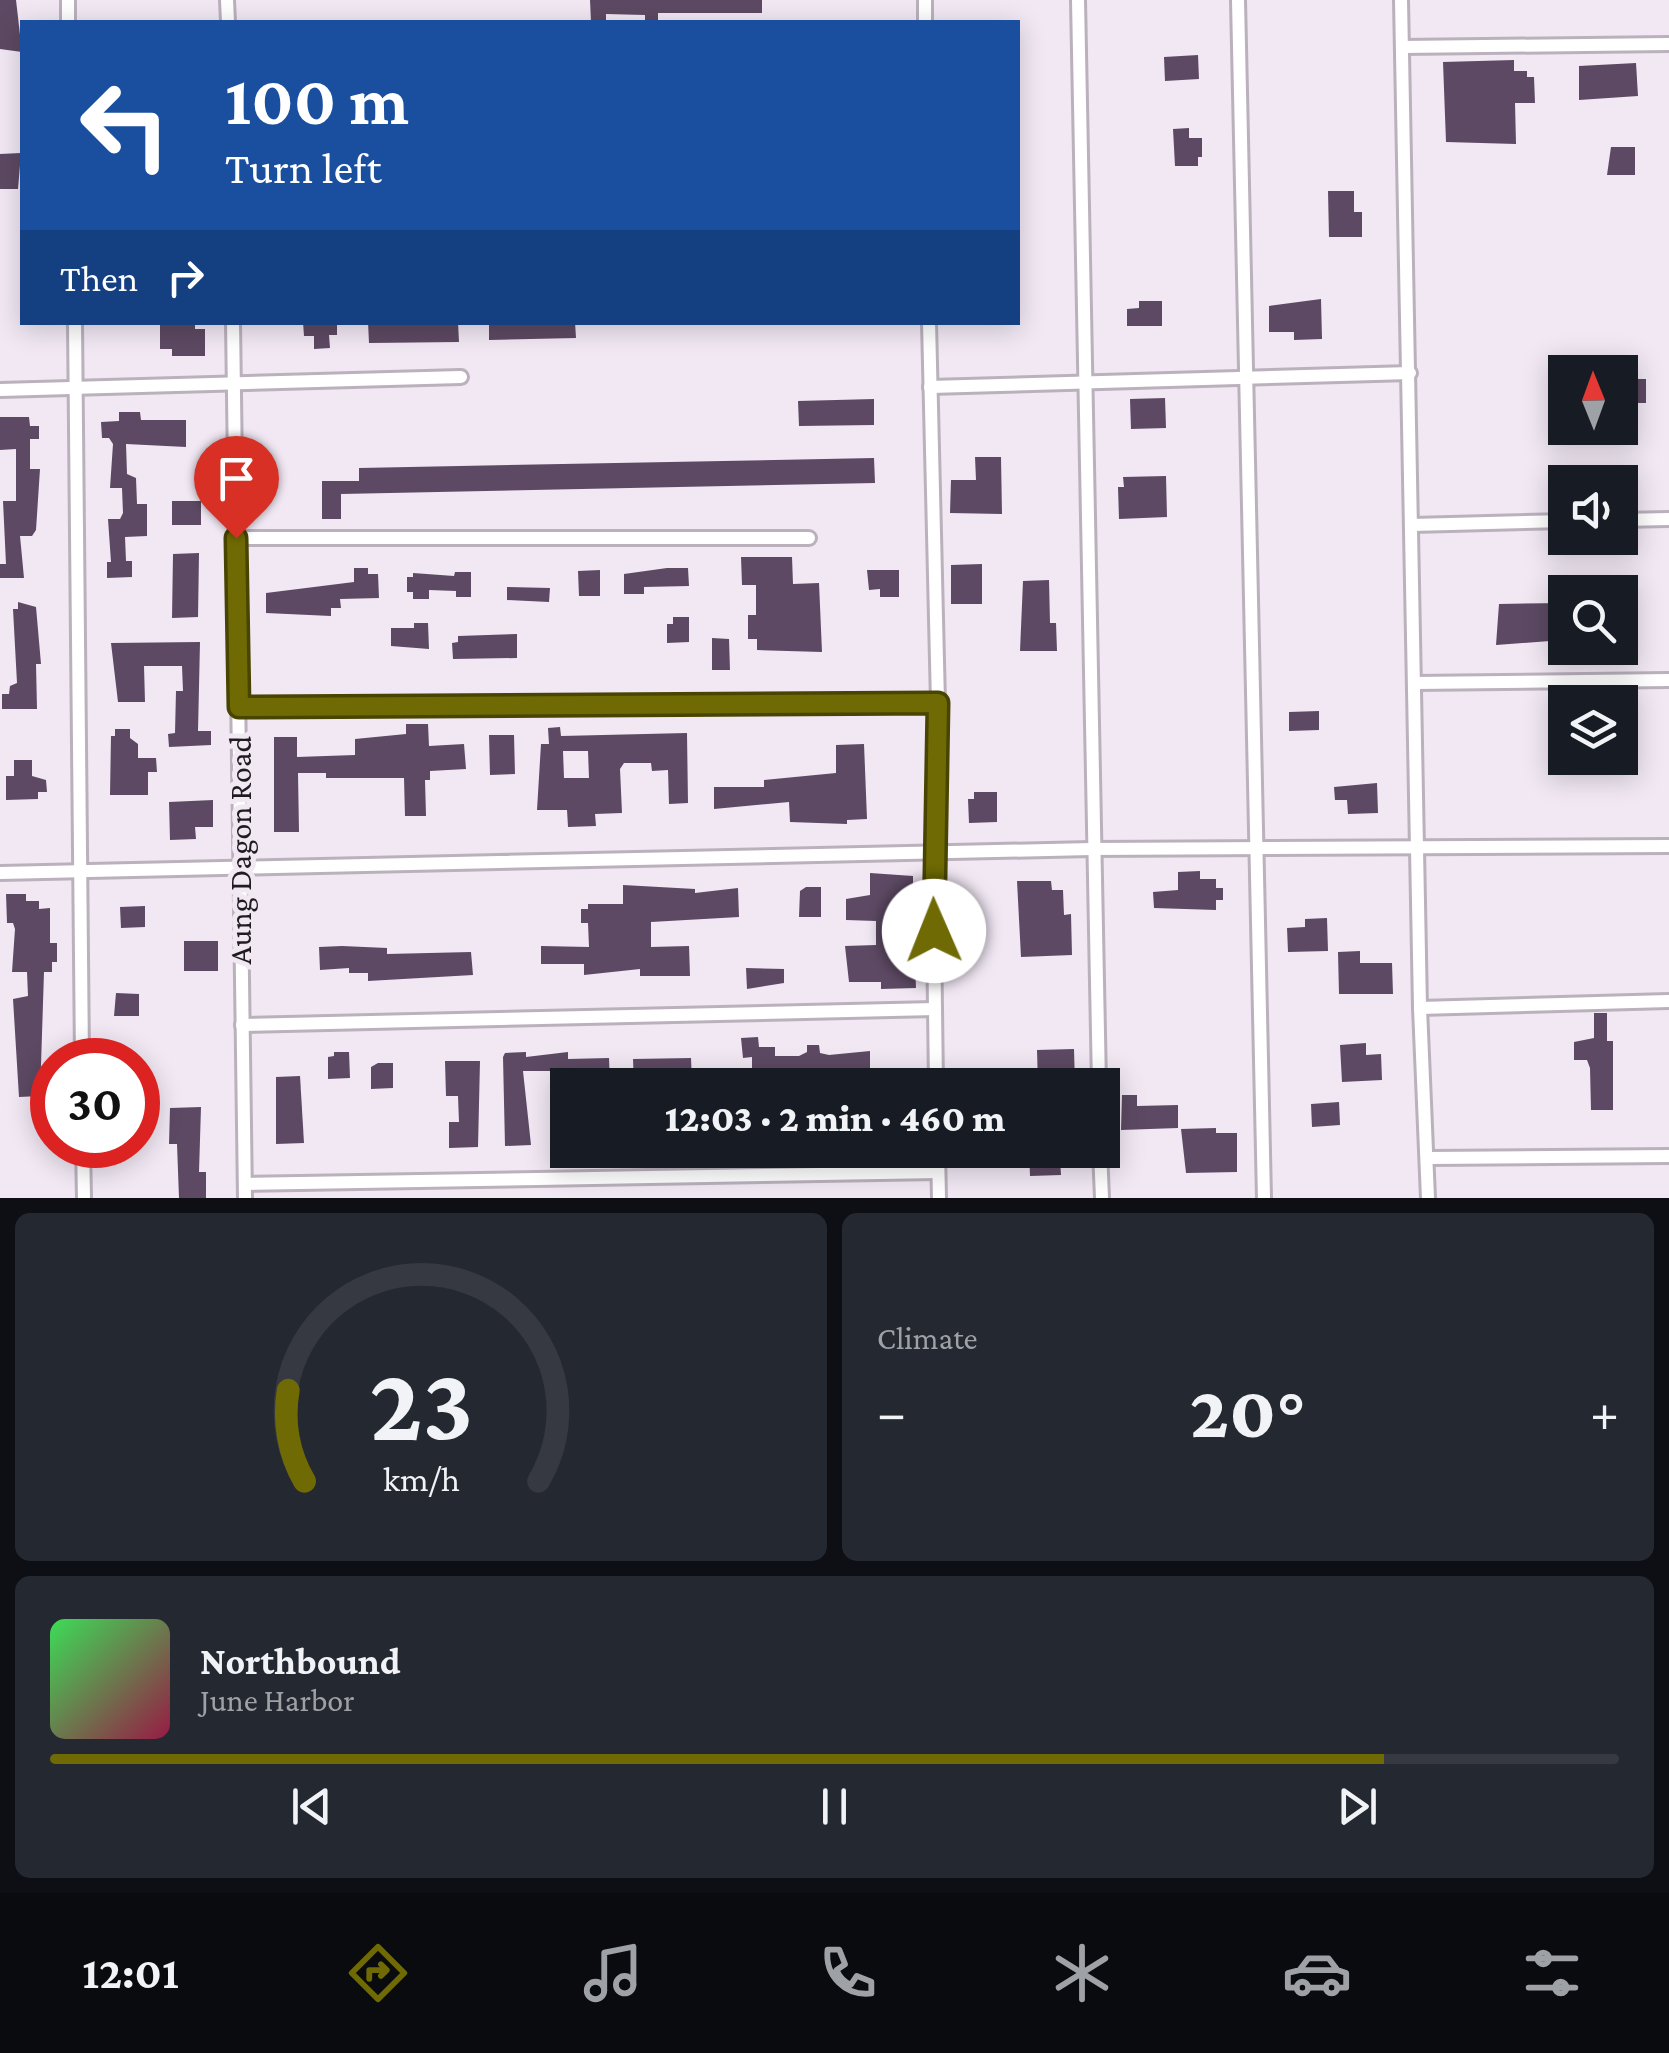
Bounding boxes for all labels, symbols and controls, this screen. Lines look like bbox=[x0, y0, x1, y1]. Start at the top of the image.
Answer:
icon: left bbox=[60, 60, 190, 190]
text: 100 m bbox=[225, 61, 409, 139]
text: Turn left bbox=[225, 143, 382, 193]
icon: right bbox=[158, 250, 213, 305]
text: Then bbox=[60, 257, 138, 299]
north arrow bbox=[1548, 355, 1638, 445]
map controls bbox=[1548, 355, 1638, 775]
pin bbox=[194, 436, 279, 539]
icon: arrive bbox=[209, 451, 264, 506]
button: sound bbox=[1548, 465, 1638, 555]
button: search bbox=[1548, 575, 1638, 665]
button: layers bbox=[1548, 685, 1638, 775]
street label: Aung Dagon Road bbox=[222, 735, 258, 964]
position arrow bbox=[882, 879, 986, 983]
speed limit sign: 30 bbox=[30, 1038, 160, 1168]
text: 12:03 · 2 min · 460 m bbox=[665, 1097, 1005, 1139]
text: Climate bbox=[877, 1320, 978, 1356]
text: 23 bbox=[369, 1346, 473, 1461]
text: 20° bbox=[1190, 1370, 1306, 1453]
text: − bbox=[877, 1382, 906, 1443]
text: + bbox=[1590, 1382, 1619, 1443]
text: km/h bbox=[382, 1459, 460, 1499]
text: Northbound bbox=[200, 1640, 401, 1682]
text: June Harbor bbox=[200, 1682, 355, 1718]
icon: previous bbox=[284, 1779, 339, 1834]
icon: pause bbox=[807, 1779, 862, 1834]
icon: next bbox=[1330, 1779, 1385, 1834]
icon: directions bbox=[343, 1938, 413, 2008]
icon: music bbox=[578, 1938, 648, 2008]
icon: phone bbox=[813, 1938, 883, 2008]
icon: climate bbox=[1047, 1938, 1117, 2008]
icon: car bbox=[1282, 1938, 1352, 2008]
icon: filters bbox=[1517, 1938, 1587, 2008]
text: 12:01 bbox=[82, 1948, 179, 1998]

